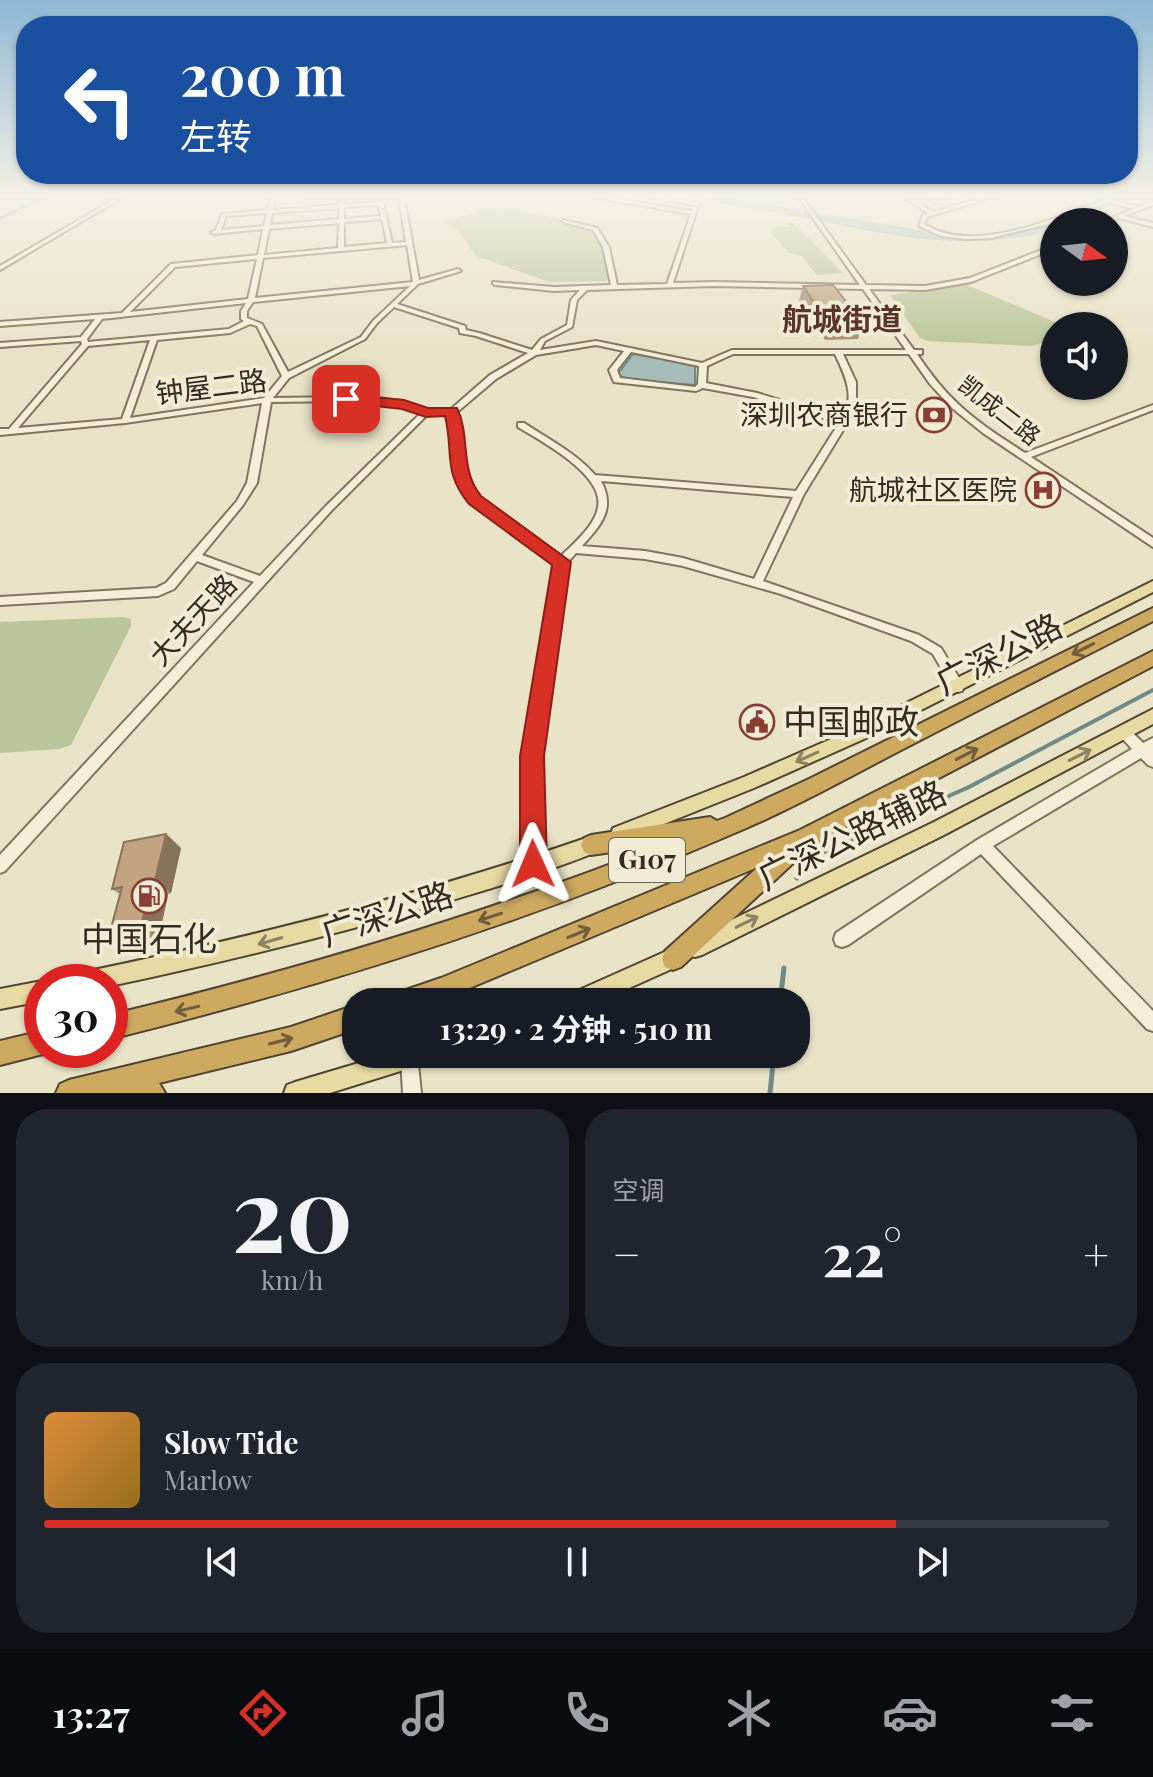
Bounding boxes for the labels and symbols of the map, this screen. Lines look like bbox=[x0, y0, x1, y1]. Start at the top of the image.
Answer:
north arrow bbox=[1040, 208, 1128, 296]
district label: 航城街道 bbox=[782, 298, 902, 338]
street label: 钟屋二路 bbox=[153, 360, 269, 411]
pin bbox=[312, 365, 380, 433]
street label: 凯成二路 bbox=[953, 367, 1048, 452]
place label: 深圳农商银行 bbox=[740, 395, 908, 432]
bank icon: 深圳农商银行 bbox=[915, 396, 953, 434]
place label: 航城社区医院 bbox=[849, 470, 1017, 507]
hospital icon: 航城社区医院 bbox=[1024, 471, 1062, 509]
street label: 大夫天路 bbox=[140, 565, 244, 673]
street label: 广深公路 bbox=[927, 601, 1069, 704]
one-way arrow bbox=[1072, 642, 1096, 658]
place label: 中国邮政 bbox=[783, 697, 919, 743]
public building icon: 中国邮政 bbox=[738, 703, 776, 741]
one-way arrow bbox=[955, 746, 979, 762]
one-way arrow bbox=[1067, 747, 1091, 762]
one-way arrow bbox=[795, 750, 819, 765]
street label: 广深公路辅路 bbox=[749, 768, 953, 899]
position arrow bbox=[491, 822, 575, 906]
road number: G107 bbox=[609, 838, 685, 882]
street label: 广深公路 bbox=[315, 869, 458, 955]
fuel station icon: 中国石化 bbox=[130, 877, 168, 915]
one-way arrow bbox=[477, 910, 503, 925]
place label: 中国石化 bbox=[81, 914, 217, 960]
one-way arrow bbox=[735, 914, 759, 929]
one-way arrow bbox=[566, 925, 591, 939]
one-way arrow bbox=[258, 934, 284, 949]
speed limit sign: 30 bbox=[24, 964, 128, 1068]
one-way arrow bbox=[175, 1002, 201, 1017]
one-way arrow bbox=[267, 1033, 293, 1048]

